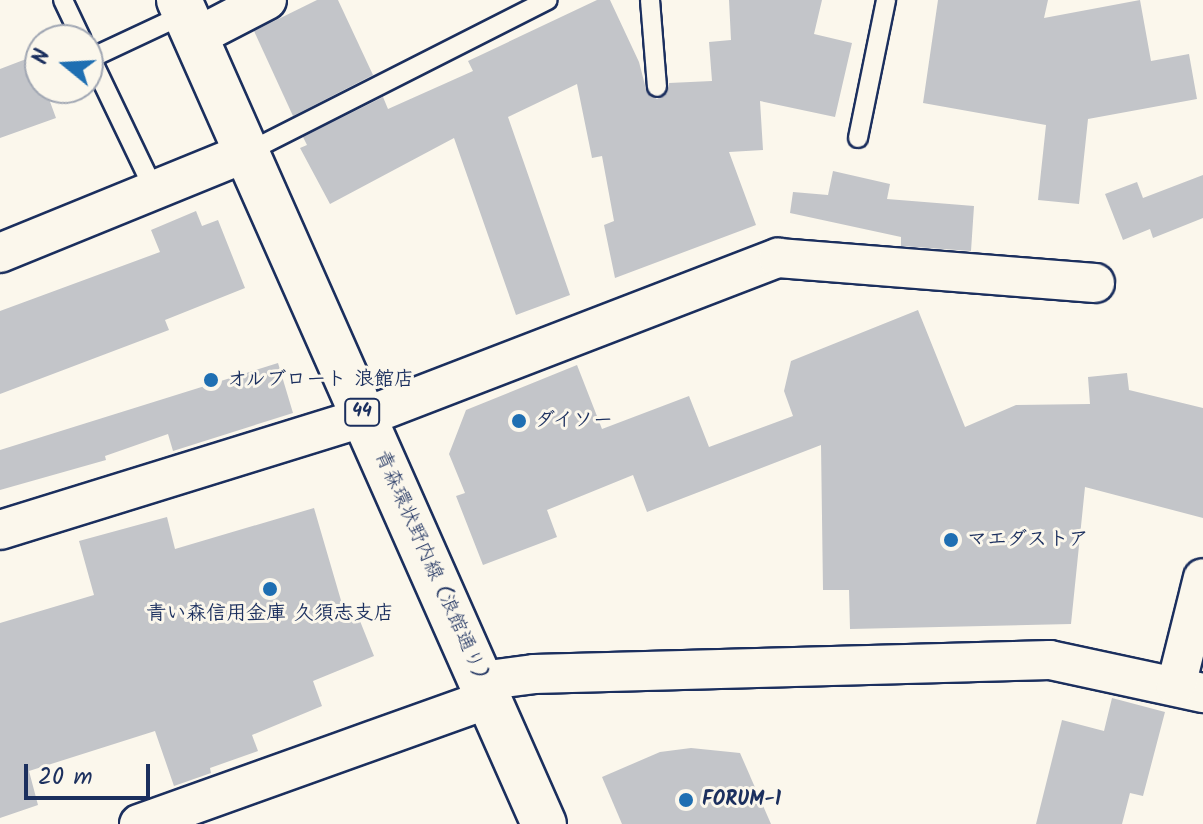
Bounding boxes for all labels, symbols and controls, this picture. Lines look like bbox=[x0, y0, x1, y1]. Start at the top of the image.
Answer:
north arrow bbox=[24, 24, 104, 104]
text: N bbox=[24, 45, 61, 69]
place label: オルブロート 浪館店 bbox=[227, 368, 415, 392]
marker: オルブロート 浪館店 bbox=[202, 371, 220, 389]
road number: 44 bbox=[344, 398, 380, 426]
place label: ダイソー bbox=[535, 409, 615, 433]
marker: ダイソー bbox=[510, 412, 528, 430]
street label: 青森環状野内線 (浪館通り) bbox=[369, 447, 491, 683]
place label: マエダストア bbox=[967, 528, 1087, 552]
marker: マエダストア bbox=[942, 531, 960, 549]
marker: 青い森信用金庫 久須志支店 bbox=[261, 580, 279, 598]
place label: 青い森信用金庫 久須志支店 bbox=[146, 602, 394, 626]
scale bar bbox=[28, 748, 154, 798]
text: 20 m bbox=[38, 758, 93, 797]
place label: FORUM-1 bbox=[702, 788, 781, 812]
marker: FORUM-1 bbox=[677, 791, 695, 809]

